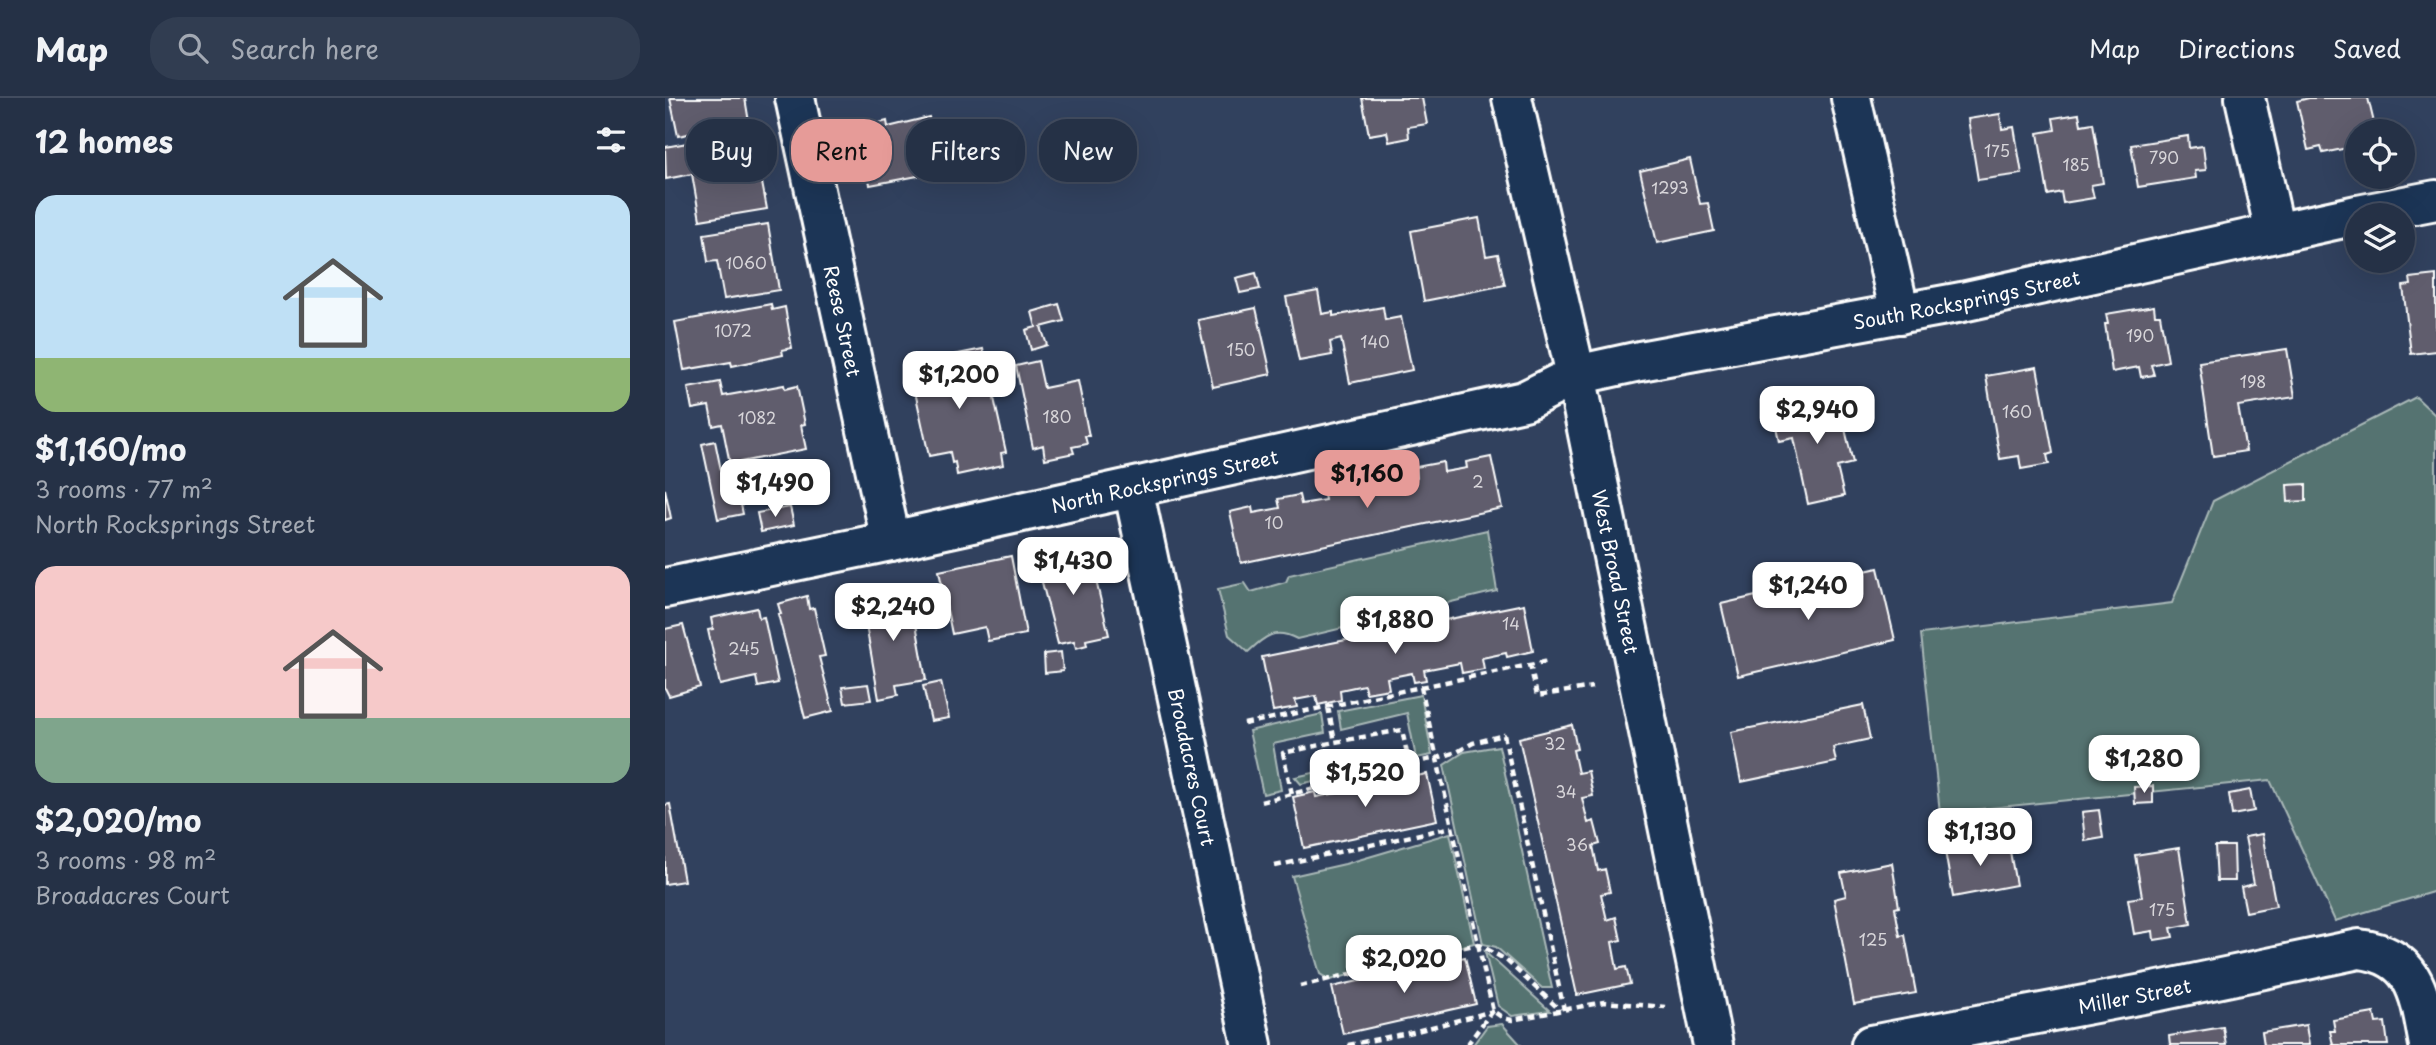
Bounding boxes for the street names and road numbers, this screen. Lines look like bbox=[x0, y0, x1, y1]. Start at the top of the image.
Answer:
street label: Reese Street bbox=[818, 262, 869, 380]
street label: South Rocksprings Street bbox=[1851, 262, 2083, 336]
street label: North Rocksprings Street bbox=[1048, 442, 1281, 519]
street label: West Broad Street bbox=[1586, 487, 1647, 657]
street label: Broadacres Court bbox=[1162, 685, 1223, 848]
street label: Miller Street bbox=[2076, 971, 2194, 1020]

